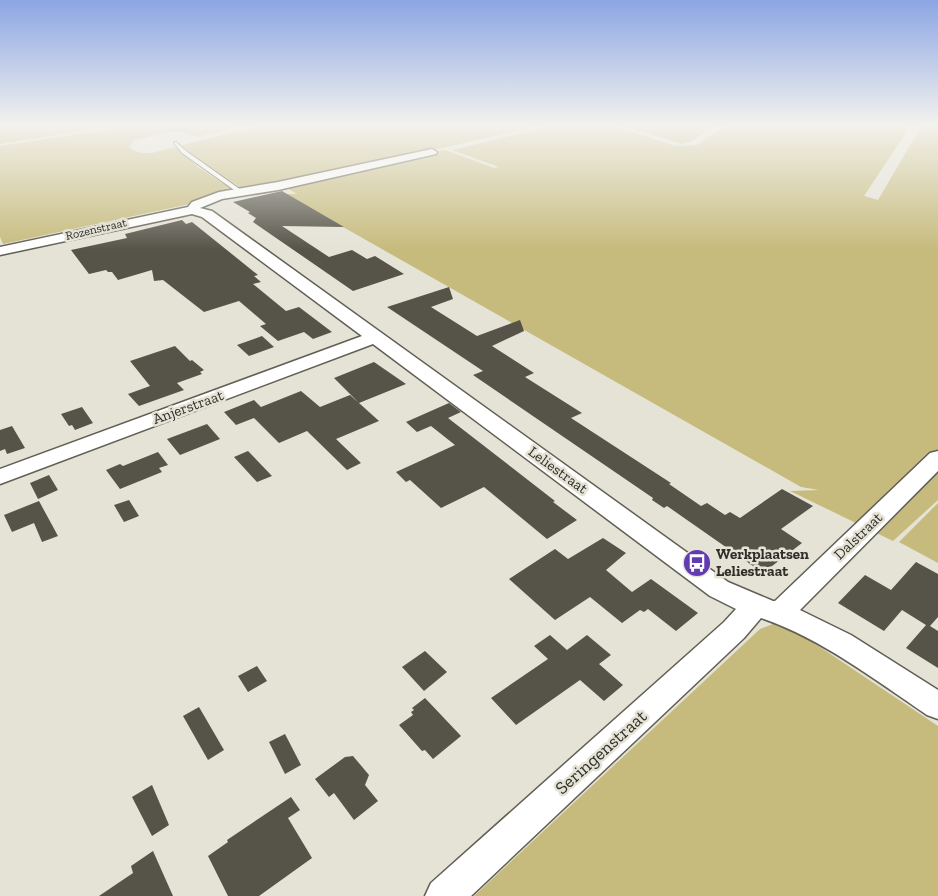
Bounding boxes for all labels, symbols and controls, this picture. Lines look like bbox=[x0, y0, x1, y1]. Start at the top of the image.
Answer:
street label: Rozenstraat bbox=[64, 215, 128, 243]
street label: Anjerstraat bbox=[150, 386, 226, 428]
street label: Leliestraat bbox=[525, 442, 592, 498]
street label: Dalstraat bbox=[830, 508, 886, 563]
place label: Werkplaatsen Leliestraat bbox=[716, 545, 809, 580]
bus stop icon: Werkplaatsen Leliestraat bbox=[682, 548, 712, 578]
street label: Seringenstraat bbox=[551, 705, 652, 799]

